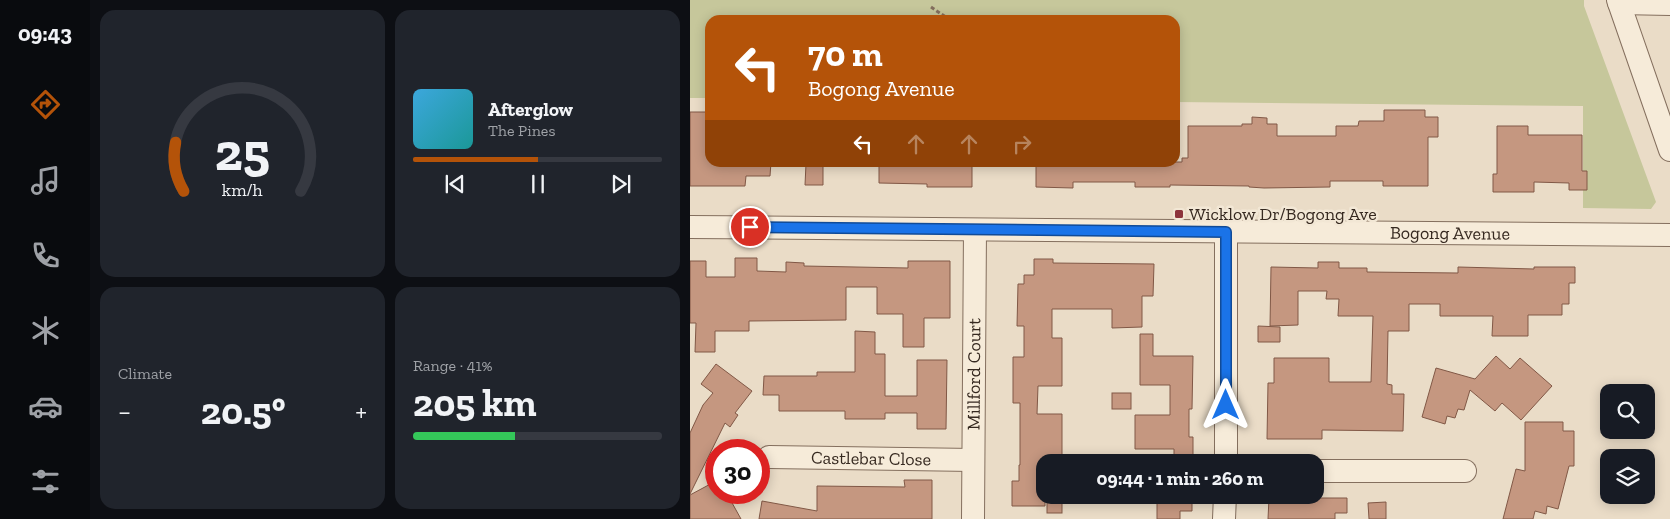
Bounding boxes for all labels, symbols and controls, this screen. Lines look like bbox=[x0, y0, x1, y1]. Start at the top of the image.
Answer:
text: 09:43 bbox=[18, 20, 72, 47]
text: 70 m bbox=[808, 33, 883, 75]
icon: left bbox=[725, 35, 790, 100]
text: Bogong Avenue bbox=[808, 75, 955, 102]
icon: directions bbox=[28, 87, 63, 122]
text: Afterglow bbox=[488, 98, 573, 121]
text: 25 bbox=[215, 121, 270, 183]
text: The Pines bbox=[488, 121, 555, 140]
icon: left bbox=[849, 130, 877, 158]
icon: ahead bbox=[902, 130, 930, 158]
icon: ahead bbox=[955, 130, 983, 158]
icon: right bbox=[1008, 130, 1036, 158]
icon: music bbox=[28, 163, 63, 198]
icon: previous bbox=[441, 170, 469, 198]
icon: pause bbox=[524, 170, 552, 198]
icon: next bbox=[607, 170, 635, 198]
text: km/h bbox=[222, 179, 263, 201]
place label: Wicklow Dr/Bogong Ave bbox=[1189, 203, 1377, 225]
pin bbox=[729, 206, 771, 248]
marker: Wicklow Dr/Bogong Ave bbox=[1173, 208, 1185, 220]
icon: arrive bbox=[736, 213, 764, 241]
street label: Bogong Avenue bbox=[1390, 222, 1510, 245]
icon: phone bbox=[28, 238, 63, 273]
icon: climate bbox=[28, 313, 63, 348]
street label: Millford Court bbox=[963, 318, 985, 430]
text: Range · 41% bbox=[413, 356, 493, 375]
text: Climate bbox=[118, 364, 172, 383]
position arrow bbox=[1199, 378, 1251, 430]
text: 205 km bbox=[413, 380, 537, 426]
map controls bbox=[1600, 384, 1655, 504]
button: search bbox=[1600, 384, 1655, 439]
text: 20.5° bbox=[201, 388, 285, 434]
icon: car bbox=[28, 389, 63, 424]
text: − bbox=[118, 395, 131, 428]
text: + bbox=[355, 395, 367, 428]
speed limit sign: 30 bbox=[705, 439, 770, 504]
street label: Castlebar Close bbox=[811, 447, 931, 470]
button: layers bbox=[1600, 449, 1655, 504]
icon: filters bbox=[28, 464, 63, 499]
text: 09:44 · 1 min · 260 m bbox=[1097, 467, 1263, 490]

